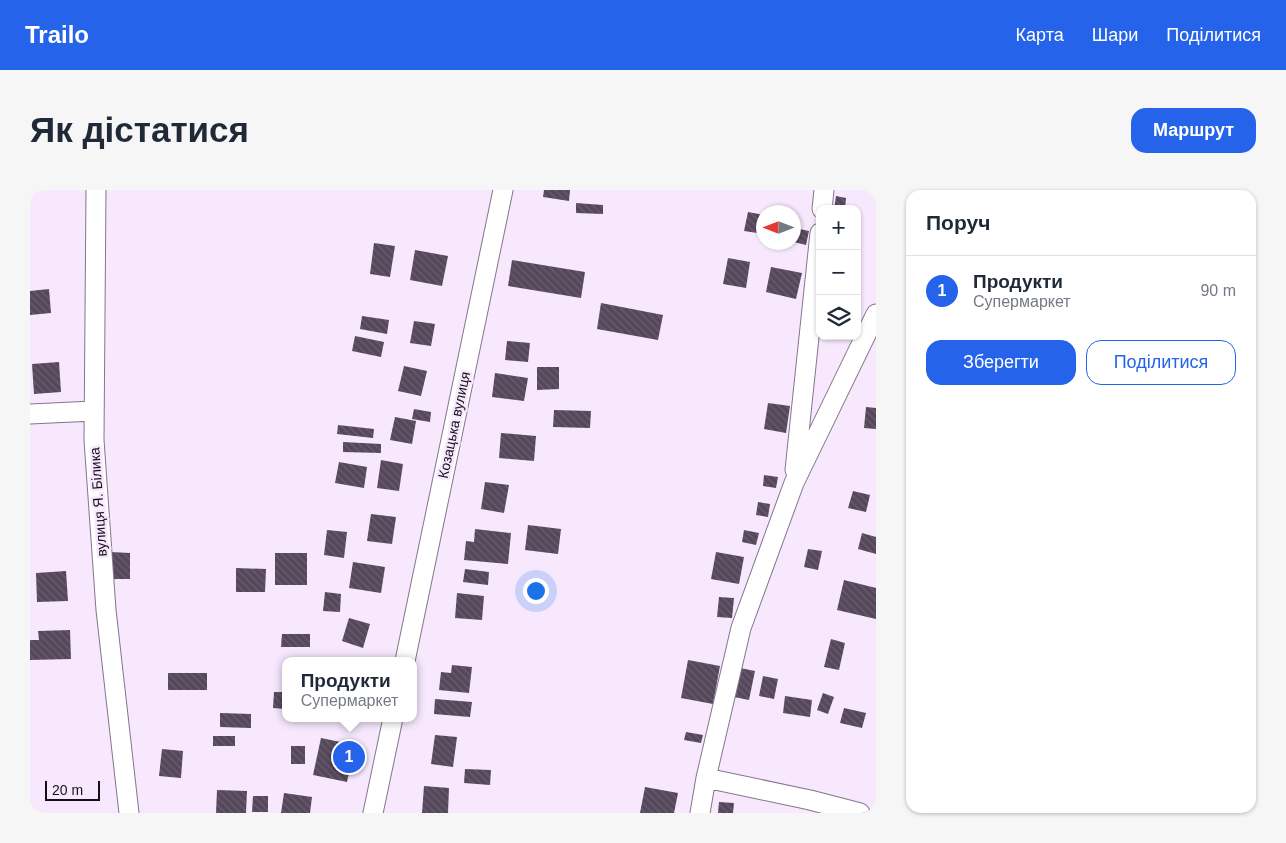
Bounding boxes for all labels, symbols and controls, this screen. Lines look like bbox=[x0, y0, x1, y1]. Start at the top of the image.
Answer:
text: Trailo bbox=[25, 21, 89, 48]
text: Карта bbox=[1016, 25, 1064, 45]
text: Шари bbox=[1092, 25, 1138, 45]
text: Поділитися bbox=[1166, 25, 1261, 45]
button: Маршрут bbox=[1131, 108, 1256, 153]
text: Як дістатися bbox=[30, 110, 249, 149]
north arrow bbox=[756, 205, 801, 250]
map controls bbox=[816, 205, 861, 340]
button: + bbox=[816, 205, 861, 250]
text: Поруч bbox=[926, 211, 990, 234]
button: − bbox=[816, 250, 861, 295]
text: Продукти bbox=[973, 271, 1063, 292]
text: 1 bbox=[938, 282, 946, 299]
text: 90 m bbox=[1200, 282, 1236, 299]
text: Супермаркет bbox=[973, 293, 1071, 310]
button: layers bbox=[816, 295, 861, 340]
button: Зберегти bbox=[926, 340, 1076, 385]
button: Поділитися bbox=[1086, 340, 1236, 385]
street label: Козацька вулиця bbox=[435, 370, 473, 480]
street label: вулиця Я. Білика bbox=[86, 447, 110, 557]
your location bbox=[523, 578, 549, 604]
popup bbox=[282, 657, 417, 722]
text: Продукти bbox=[301, 670, 391, 691]
text: Супермаркет bbox=[301, 692, 398, 709]
pin: 1 bbox=[333, 738, 365, 776]
scale bar bbox=[45, 778, 100, 801]
text: 20 m bbox=[52, 782, 83, 798]

